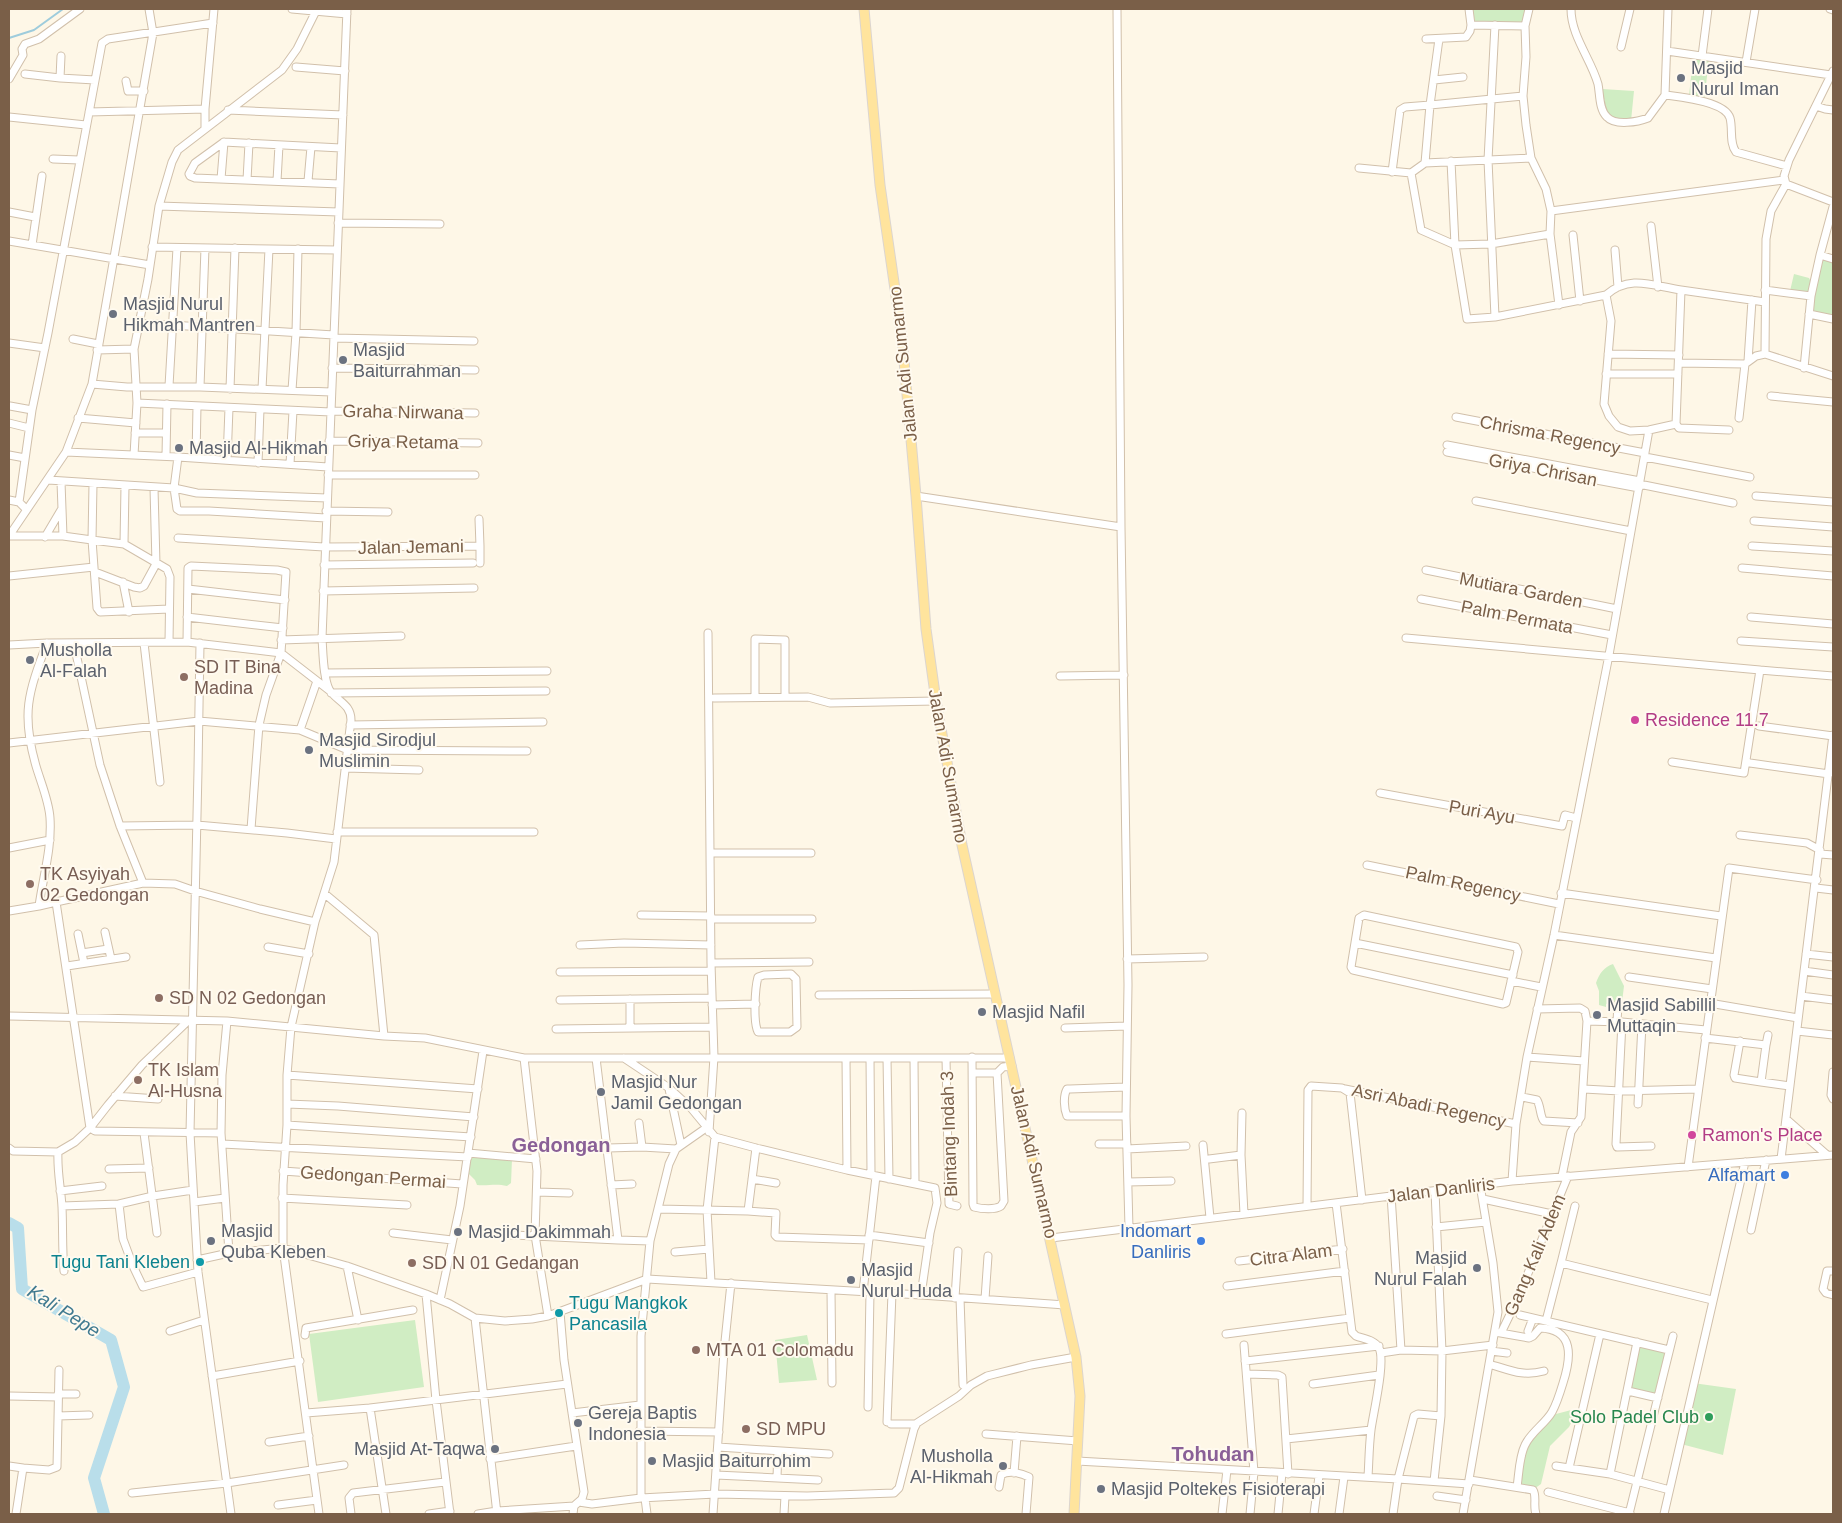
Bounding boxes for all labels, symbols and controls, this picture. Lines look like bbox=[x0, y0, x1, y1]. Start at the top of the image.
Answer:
place label: Masjid Nurul Iman bbox=[1691, 58, 1779, 99]
marker: Masjid Nurul Iman bbox=[1675, 72, 1687, 84]
street label: Jalan Adi Sumarmo bbox=[885, 285, 921, 443]
place label: Masjid Nurul Hikmah Mantren bbox=[123, 294, 255, 335]
marker: Masjid Nurul Hikmah Mantren bbox=[107, 308, 119, 320]
place label: Masjid Baiturrahman bbox=[353, 340, 461, 381]
marker: Masjid Baiturrahman bbox=[337, 354, 349, 366]
street label: Graha Nirwana bbox=[342, 401, 465, 423]
street label: Chrisma Regency bbox=[1478, 412, 1622, 458]
street label: Griya Retama bbox=[347, 431, 460, 453]
place label: Masjid Al-Hikmah bbox=[189, 438, 328, 458]
marker: Masjid Al-Hikmah bbox=[173, 442, 185, 454]
street label: Griya Chrisan bbox=[1487, 450, 1599, 490]
street label: Jalan Jemani bbox=[358, 536, 464, 558]
street label: Mutiara Garden bbox=[1458, 568, 1584, 612]
street label: Palm Permata bbox=[1459, 596, 1576, 638]
place label: Musholla Al-Falah bbox=[40, 640, 113, 681]
marker: Musholla Al-Falah bbox=[24, 654, 36, 666]
place label: SD IT Bina Madina bbox=[194, 657, 282, 698]
marker: SD IT Bina Madina bbox=[178, 671, 190, 683]
street label: Jalan Adi Sumarmo bbox=[925, 687, 971, 845]
place label: Residence 11.7 bbox=[1645, 710, 1769, 730]
marker: Residence 11.7 bbox=[1629, 714, 1641, 726]
place label: Masjid Sirodjul Muslimin bbox=[319, 730, 436, 771]
marker: Masjid Sirodjul Muslimin bbox=[303, 744, 315, 756]
street label: Puri Ayu bbox=[1447, 796, 1517, 828]
street label: Palm Regency bbox=[1404, 862, 1522, 906]
place label: TK Asyiyah 02 Gedongan bbox=[40, 864, 149, 905]
marker: TK Asyiyah 02 Gedongan bbox=[24, 878, 36, 890]
place label: SD N 02 Gedongan bbox=[169, 988, 326, 1008]
marker: SD N 02 Gedongan bbox=[153, 992, 165, 1004]
place label: Masjid Sabillil Muttaqin bbox=[1607, 995, 1716, 1036]
place label: Masjid Nafil bbox=[992, 1002, 1085, 1022]
marker: Masjid Nafil bbox=[976, 1006, 988, 1018]
marker: Masjid Sabillil Muttaqin bbox=[1591, 1009, 1603, 1021]
place label: TK Islam Al-Husna bbox=[148, 1060, 223, 1101]
street label: Bintang Indah 3 bbox=[937, 1071, 961, 1197]
place label: Masjid Nur Jamil Gedongan bbox=[611, 1072, 742, 1113]
marker: TK Islam Al-Husna bbox=[132, 1074, 144, 1086]
street label: Asri Abadi Regency bbox=[1350, 1080, 1508, 1132]
street label: Jalan Adi Sumarmo bbox=[1007, 1084, 1061, 1240]
marker: Masjid Nur Jamil Gedongan bbox=[595, 1086, 607, 1098]
place label: Ramon's Place bbox=[1702, 1125, 1823, 1145]
marker: Ramon's Place bbox=[1686, 1129, 1698, 1141]
district label: Gedongan bbox=[512, 1134, 610, 1156]
street label: Gedongan Permai bbox=[299, 1162, 447, 1192]
place label: Alfamart bbox=[1708, 1165, 1775, 1185]
marker: Alfamart bbox=[1779, 1169, 1791, 1181]
street label: Jalan Danliris bbox=[1386, 1173, 1496, 1207]
street label: Gang Kali Adem bbox=[1500, 1191, 1570, 1319]
place label: Masjid Quba Kleben bbox=[221, 1221, 326, 1262]
place label: Indomart Danliris bbox=[1120, 1221, 1191, 1262]
place label: Masjid Dakimmah bbox=[468, 1222, 611, 1242]
marker: Masjid Dakimmah bbox=[452, 1226, 464, 1238]
marker: Masjid Quba Kleben bbox=[205, 1235, 217, 1247]
marker: Indomart Danliris bbox=[1195, 1235, 1207, 1247]
street label: Citra Alam bbox=[1249, 1240, 1333, 1270]
place label: Masjid Nurul Falah bbox=[1374, 1248, 1467, 1289]
place label: Tugu Tani Kleben bbox=[51, 1252, 190, 1272]
place label: SD N 01 Gedangan bbox=[422, 1253, 579, 1273]
marker: Tugu Tani Kleben bbox=[194, 1256, 206, 1268]
marker: SD N 01 Gedangan bbox=[406, 1257, 418, 1269]
place label: Masjid Nurul Huda bbox=[861, 1260, 953, 1301]
marker: Masjid Nurul Falah bbox=[1471, 1262, 1483, 1274]
marker: Masjid Nurul Huda bbox=[845, 1274, 857, 1286]
water label: Kali Pepe bbox=[24, 1281, 104, 1341]
place label: Tugu Mangkok Pancasila bbox=[569, 1293, 688, 1334]
marker: Tugu Mangkok Pancasila bbox=[553, 1307, 565, 1319]
place label: MTA 01 Colomadu bbox=[706, 1340, 854, 1360]
marker: MTA 01 Colomadu bbox=[690, 1344, 702, 1356]
place label: Gereja Baptis Indonesia bbox=[588, 1403, 697, 1444]
place label: Solo Padel Club bbox=[1570, 1407, 1699, 1427]
marker: Solo Padel Club bbox=[1703, 1411, 1715, 1423]
marker: Gereja Baptis Indonesia bbox=[572, 1417, 584, 1429]
place label: SD MPU bbox=[756, 1419, 826, 1439]
marker: SD MPU bbox=[740, 1423, 752, 1435]
place label: Masjid At-Taqwa bbox=[354, 1439, 486, 1459]
marker: Masjid At-Taqwa bbox=[489, 1443, 501, 1455]
district label: Tohudan bbox=[1172, 1443, 1254, 1465]
place label: Musholla Al-Hikmah bbox=[910, 1446, 994, 1487]
place label: Masjid Baiturrohim bbox=[662, 1451, 811, 1471]
marker: Masjid Baiturrohim bbox=[646, 1455, 658, 1467]
marker: Musholla Al-Hikmah bbox=[997, 1460, 1009, 1472]
place label: Masjid Poltekes Fisioterapi bbox=[1111, 1479, 1325, 1499]
marker: Masjid Poltekes Fisioterapi bbox=[1095, 1483, 1107, 1495]

